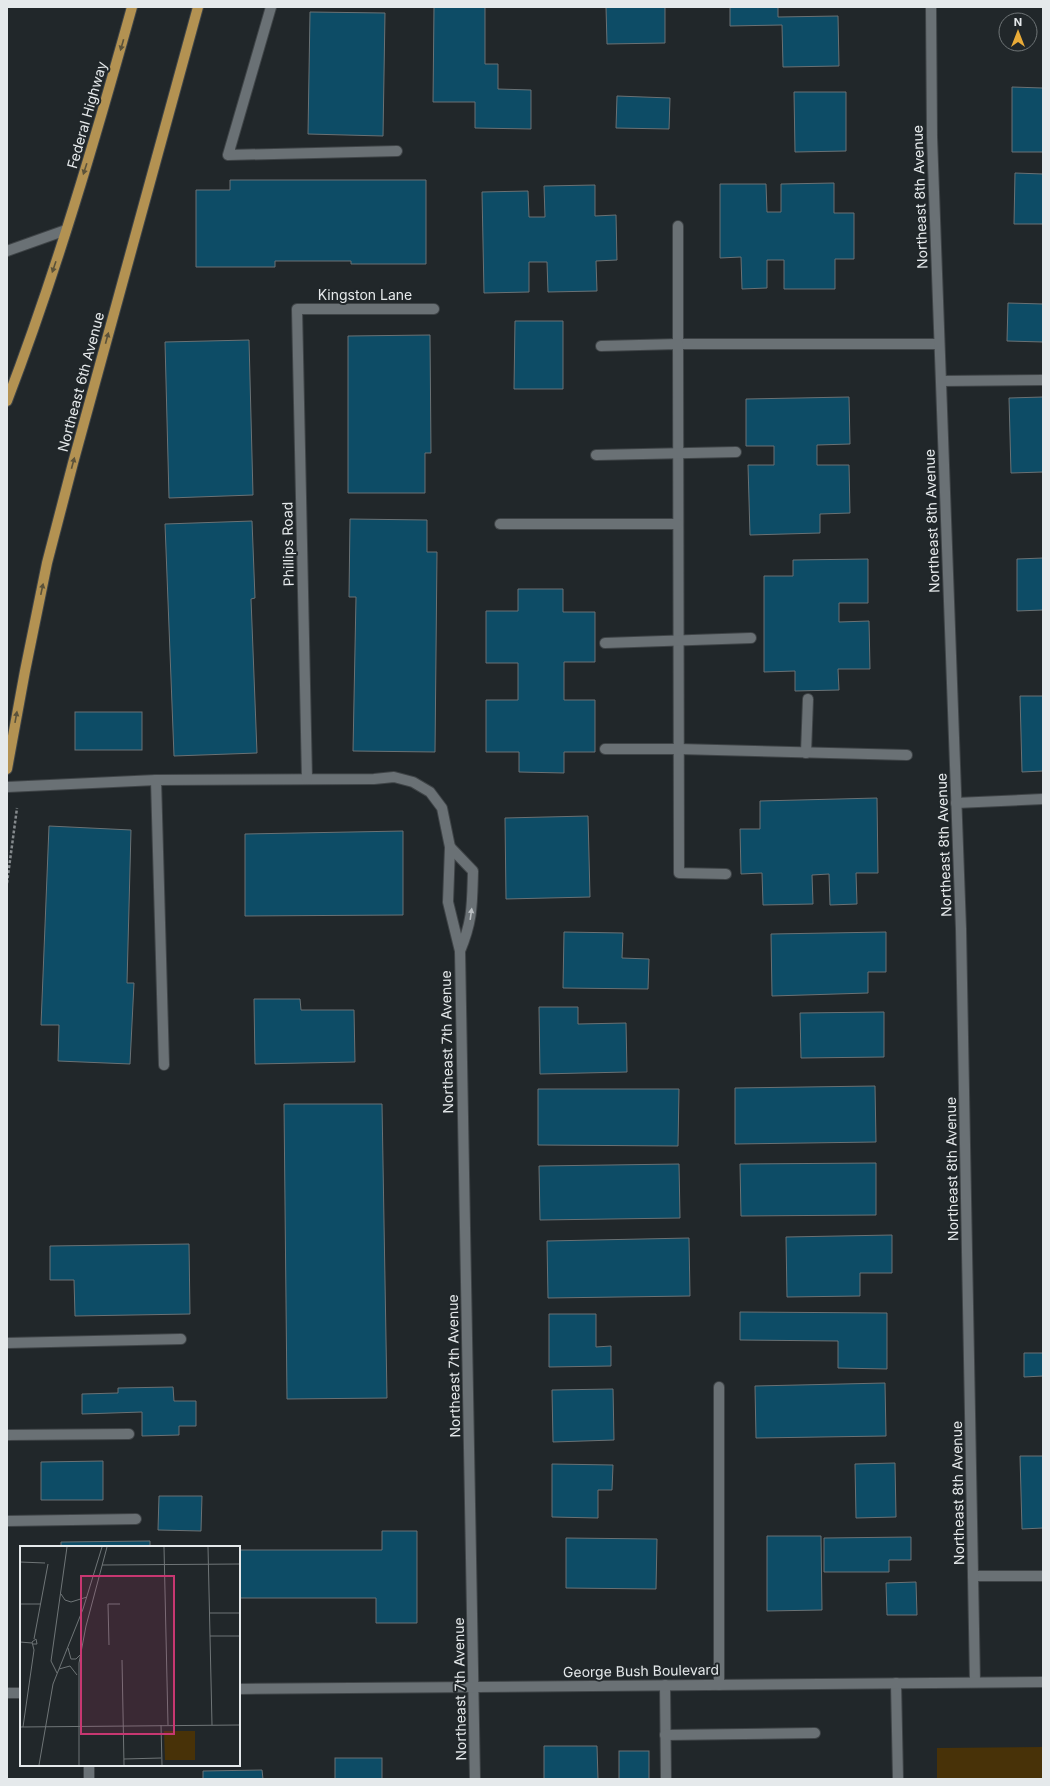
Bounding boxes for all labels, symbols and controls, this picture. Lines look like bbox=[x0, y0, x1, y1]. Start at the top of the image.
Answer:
north arrow bbox=[998, 12, 1038, 52]
text: N bbox=[1014, 15, 1022, 29]
one-way arrow bbox=[119, 39, 125, 51]
street label: Federal Highway bbox=[63, 59, 110, 170]
street label: Northeast 8th Avenue bbox=[908, 125, 931, 269]
one-way arrow bbox=[82, 164, 88, 176]
one-way arrow bbox=[51, 261, 57, 273]
street label: Kingston Lane bbox=[318, 286, 412, 303]
street label: Northeast 6th Avenue bbox=[54, 310, 107, 454]
one-way arrow bbox=[105, 332, 111, 344]
street label: Northeast 8th Avenue bbox=[920, 449, 943, 593]
one-way arrow bbox=[70, 457, 76, 469]
street label: Phillips Road bbox=[278, 502, 297, 586]
one-way arrow bbox=[39, 583, 45, 596]
one-way arrow bbox=[14, 711, 20, 723]
street label: Northeast 8th Avenue bbox=[932, 773, 955, 917]
one-way arrow bbox=[468, 908, 474, 921]
street label: Northeast 7th Avenue bbox=[437, 970, 456, 1114]
street label: Northeast 8th Avenue bbox=[942, 1097, 961, 1241]
street label: Northeast 7th Avenue bbox=[444, 1294, 463, 1438]
street label: Northeast 8th Avenue bbox=[948, 1421, 967, 1565]
inset map bbox=[20, 1546, 240, 1766]
street label: Northeast 7th Avenue bbox=[450, 1617, 469, 1761]
street label: George Bush Boulevard bbox=[563, 1661, 719, 1680]

